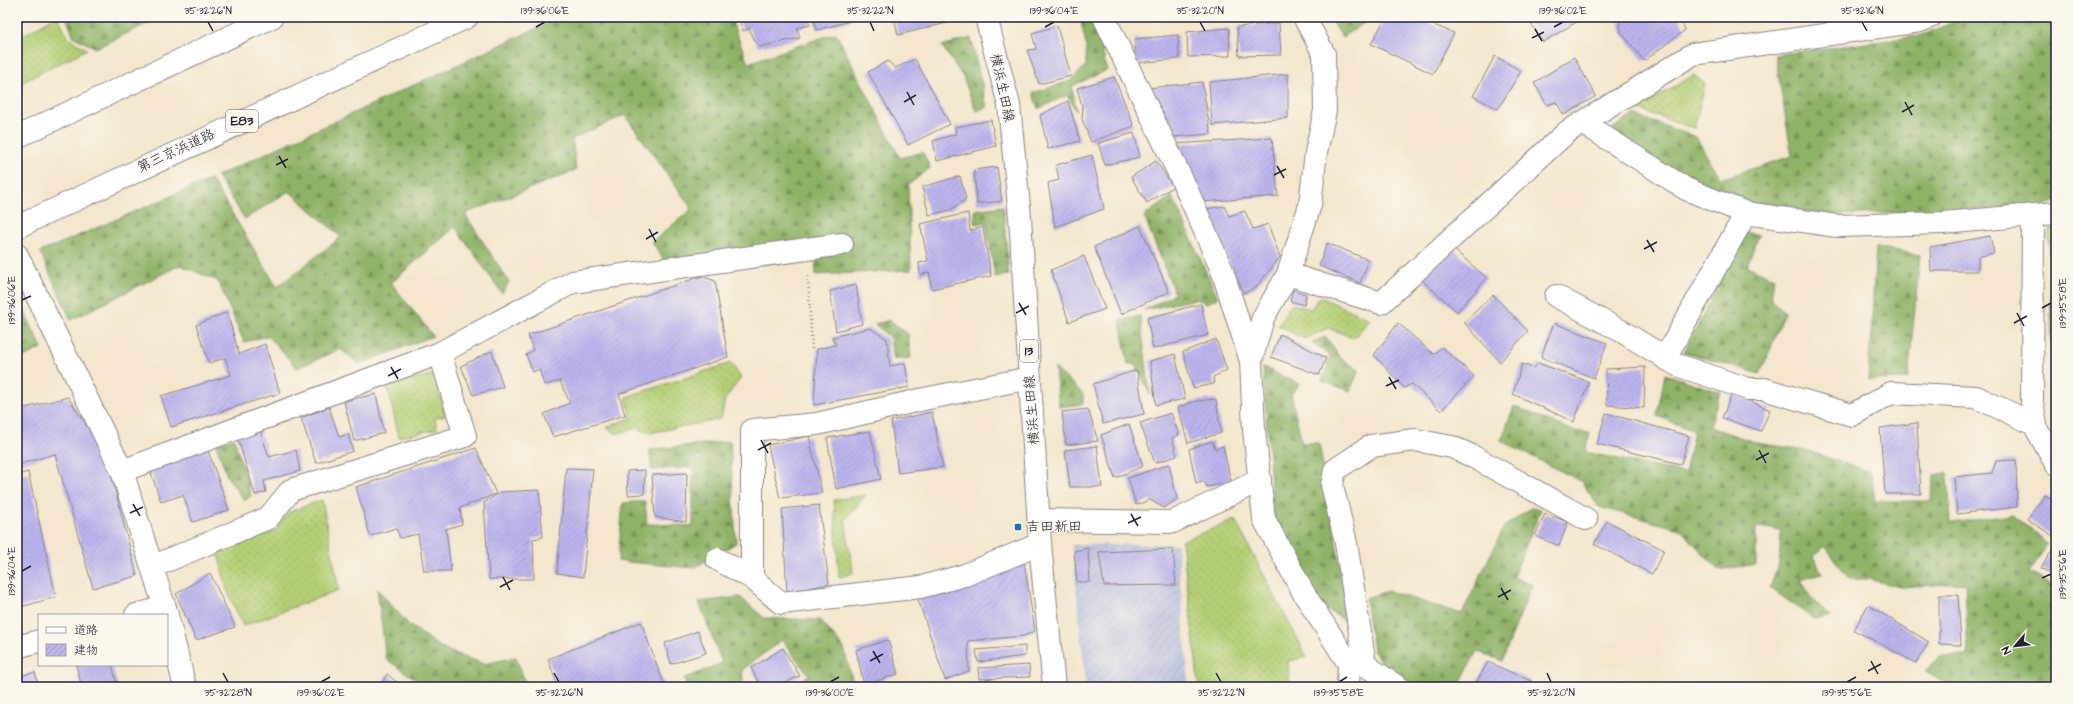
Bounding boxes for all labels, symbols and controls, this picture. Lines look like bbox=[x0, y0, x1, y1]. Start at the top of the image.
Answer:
text: 35°32'26"N bbox=[184, 4, 232, 18]
text: 139°36'06"E bbox=[521, 4, 569, 18]
text: 35°32'22"N bbox=[847, 4, 893, 18]
text: 139°36'04"E bbox=[1030, 4, 1078, 18]
text: 35°32'20"N bbox=[1176, 4, 1224, 18]
text: 139°36'02"E bbox=[1539, 4, 1587, 18]
text: 35°32'16"N bbox=[1841, 4, 1883, 18]
street label: 横浜生田線 bbox=[985, 52, 1019, 124]
road number: E83 bbox=[226, 110, 258, 132]
street label: 第三京浜道路 bbox=[134, 124, 218, 178]
text: 139°36'06"E bbox=[5, 276, 19, 324]
text: 139°35'58"E bbox=[2056, 278, 2070, 328]
road number: 13 bbox=[1020, 340, 1038, 362]
street label: 横浜生田線 bbox=[1020, 374, 1044, 446]
place label: 吉田新田 bbox=[1026, 517, 1082, 537]
marker: 吉田新田 bbox=[1013, 522, 1023, 532]
text: 139°36'04"E bbox=[5, 547, 19, 595]
text: 139°35'56"E bbox=[2056, 549, 2070, 599]
legend bbox=[38, 614, 168, 666]
text: 道路 bbox=[74, 622, 98, 639]
north arrow bbox=[1995, 626, 2035, 666]
text: 建物 bbox=[74, 642, 98, 659]
text: N bbox=[1998, 644, 2015, 657]
text: 35°32'28"N bbox=[204, 686, 252, 700]
text: 139°36'02"E bbox=[297, 686, 345, 700]
text: 35°32'26"N bbox=[535, 686, 583, 700]
text: 139°36'00"E bbox=[806, 686, 854, 700]
text: 35°32'22"N bbox=[1198, 686, 1244, 700]
text: 139°35'58"E bbox=[1314, 686, 1364, 700]
text: 35°32'20"N bbox=[1527, 686, 1575, 700]
text: 139°35'56"E bbox=[1822, 686, 1872, 700]

